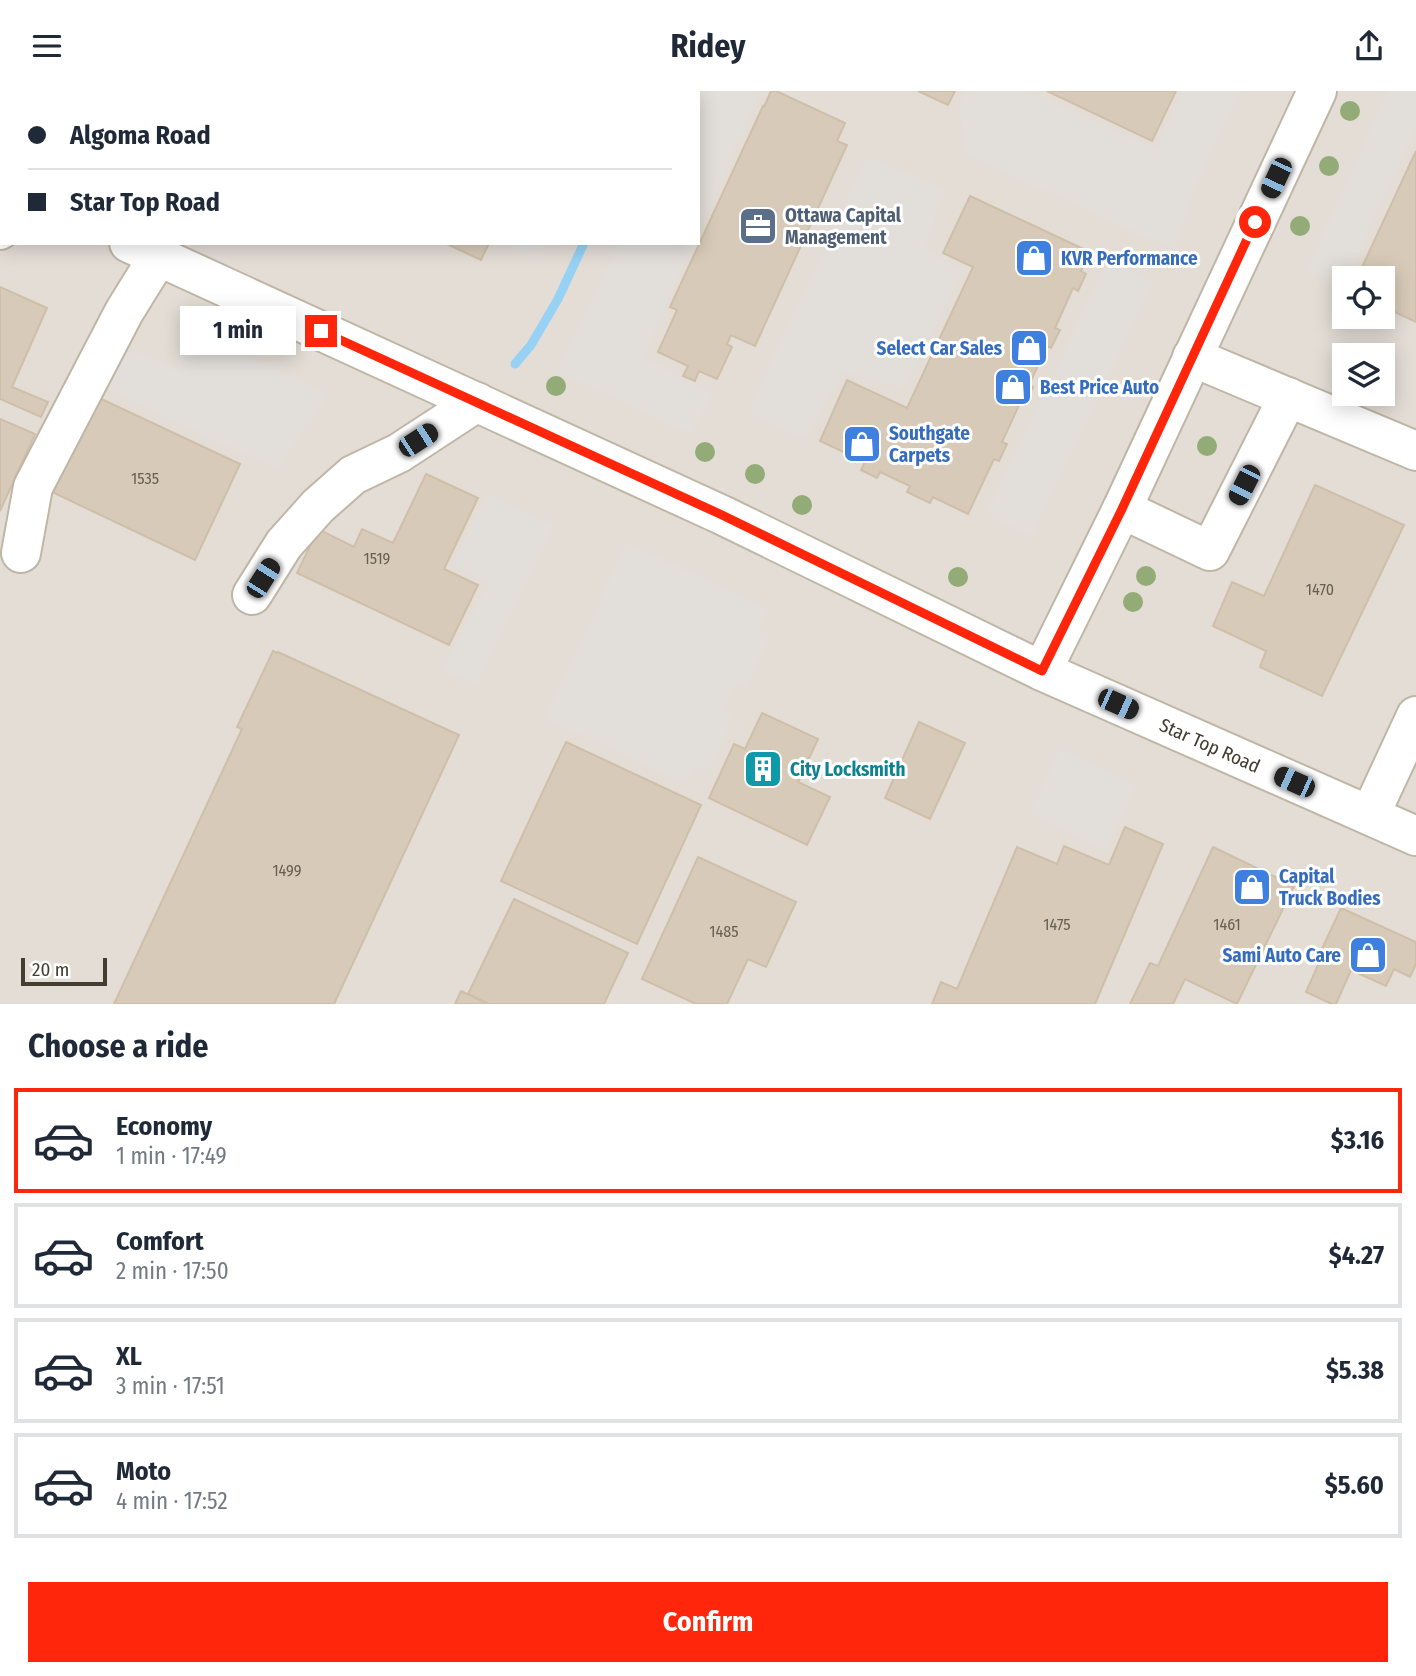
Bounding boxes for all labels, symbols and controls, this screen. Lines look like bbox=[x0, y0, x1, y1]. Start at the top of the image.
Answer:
icon: menu bbox=[28, 27, 66, 65]
text: Ridey bbox=[671, 27, 745, 65]
icon: share bbox=[1350, 27, 1388, 65]
text: Algoma Road bbox=[70, 120, 211, 151]
car bbox=[1258, 155, 1295, 201]
text: Star Top Road bbox=[70, 187, 220, 218]
place label: Ottawa Capital Management bbox=[785, 204, 902, 249]
office icon: Ottawa Capital Management bbox=[737, 205, 779, 247]
route start bbox=[1239, 206, 1271, 238]
shop icon: KVR Performance bbox=[1013, 237, 1055, 279]
place label: KVR Performance bbox=[1061, 247, 1198, 270]
map controls bbox=[1332, 266, 1395, 406]
button: locate bbox=[1332, 266, 1395, 329]
callout: 1 min bbox=[181, 307, 296, 355]
route end bbox=[305, 315, 337, 347]
text: 1 min bbox=[213, 316, 263, 344]
shop icon: Select Car Sales bbox=[1008, 327, 1050, 369]
place label: Select Car Sales bbox=[877, 337, 1003, 360]
button: layers bbox=[1332, 343, 1395, 406]
shop icon: Best Price Auto bbox=[992, 366, 1034, 408]
place label: Best Price Auto bbox=[1040, 376, 1159, 399]
car bbox=[395, 420, 442, 460]
place label: Southgate Carpets bbox=[889, 422, 970, 467]
shop icon: Southgate Carpets bbox=[841, 423, 883, 465]
car bbox=[1226, 462, 1263, 508]
house number: 1535 bbox=[131, 469, 159, 488]
house number: 1519 bbox=[364, 549, 391, 568]
car bbox=[243, 555, 284, 601]
house number: 1470 bbox=[1306, 580, 1334, 599]
car bbox=[1095, 686, 1142, 722]
street label: Star Top Road bbox=[1156, 713, 1264, 777]
building icon: City Locksmith bbox=[742, 748, 784, 790]
place label: City Locksmith bbox=[790, 758, 905, 781]
car bbox=[1271, 764, 1318, 800]
house number: 1499 bbox=[272, 861, 302, 880]
place label: Capital Truck Bodies bbox=[1279, 865, 1381, 910]
shop icon: Capital Truck Bodies bbox=[1231, 866, 1273, 908]
house number: 1475 bbox=[1043, 915, 1071, 934]
house number: 1461 bbox=[1213, 915, 1241, 934]
house number: 1485 bbox=[709, 922, 739, 941]
shop icon: Sami Auto Care bbox=[1347, 934, 1389, 976]
place label: Sami Auto Care bbox=[1222, 944, 1341, 967]
scale bar bbox=[21, 955, 107, 987]
text: 20 m bbox=[32, 958, 69, 981]
text: Choose a ride bbox=[28, 1027, 209, 1065]
icon: car bbox=[32, 1109, 95, 1172]
text: Economy bbox=[116, 1111, 212, 1142]
text: $3.16 bbox=[1331, 1125, 1384, 1156]
text: 1 min · 17:49 bbox=[116, 1142, 227, 1170]
icon: car bbox=[32, 1224, 95, 1287]
text: Comfort bbox=[116, 1226, 204, 1257]
text: $4.27 bbox=[1329, 1240, 1384, 1271]
text: 2 min · 17:50 bbox=[116, 1257, 229, 1285]
icon: car bbox=[32, 1339, 95, 1402]
text: XL bbox=[116, 1341, 142, 1372]
text: $5.38 bbox=[1326, 1355, 1384, 1386]
text: 3 min · 17:51 bbox=[116, 1372, 225, 1400]
icon: car bbox=[32, 1454, 95, 1517]
text: Moto bbox=[116, 1456, 171, 1487]
text: $5.60 bbox=[1325, 1470, 1384, 1501]
text: 4 min · 17:52 bbox=[116, 1487, 228, 1515]
button: Confirm bbox=[28, 1582, 1388, 1662]

